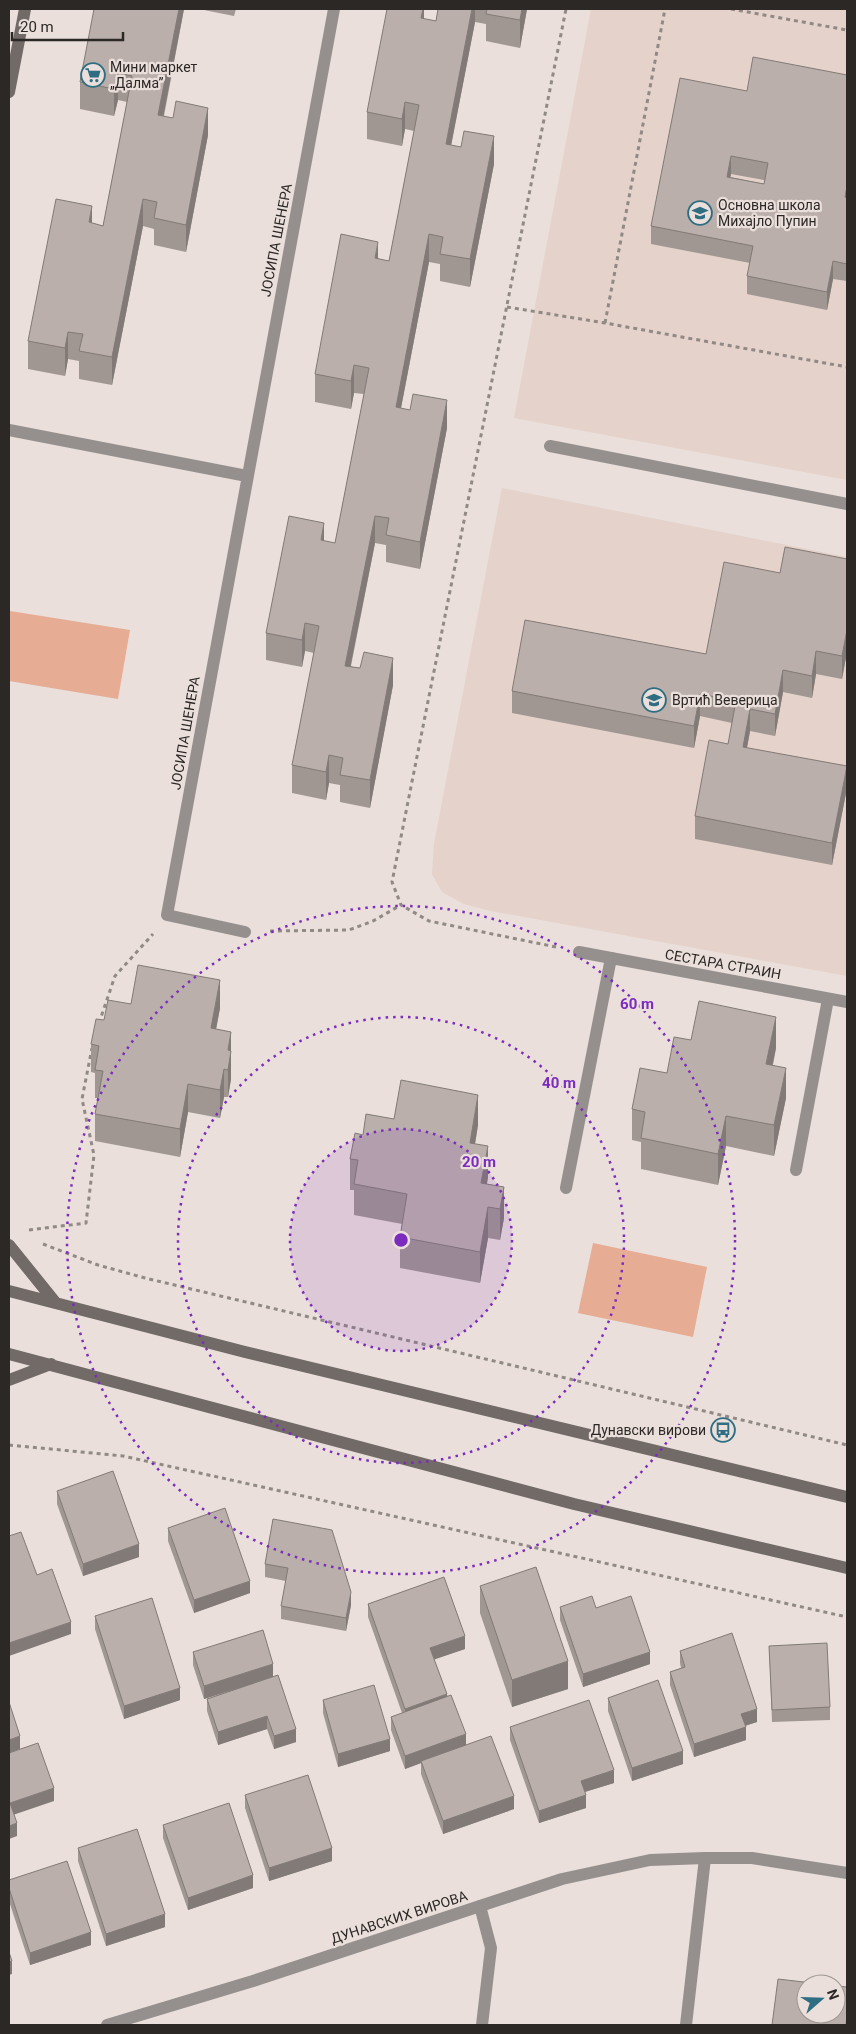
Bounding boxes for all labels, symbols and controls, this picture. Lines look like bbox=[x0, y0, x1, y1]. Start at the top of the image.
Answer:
scale bar bbox=[12, 10, 124, 42]
text: 20 m bbox=[20, 18, 54, 36]
place label: Мини маркет „Далма” bbox=[110, 59, 198, 91]
supermarket icon: Мини маркет „Далма” bbox=[80, 62, 106, 88]
street label: ЈОСИПА ШЕНЕРА bbox=[257, 182, 295, 298]
place label: Основна школа Михајло Пупин bbox=[718, 197, 821, 229]
school or university icon: Основна школа Михајло Пупин bbox=[687, 200, 713, 226]
street label: ЈОСИПА ШЕНЕРА bbox=[167, 675, 203, 791]
school or university icon: Вртић Веверица bbox=[641, 687, 667, 713]
place label: Вртић Веверица bbox=[672, 692, 778, 708]
street label: СЕСТАРА СТРАИН bbox=[664, 946, 782, 982]
text: 60 m bbox=[620, 995, 654, 1013]
text: 40 m bbox=[542, 1074, 576, 1092]
text: 20 m bbox=[462, 1153, 496, 1171]
centre of rings bbox=[392, 1231, 410, 1249]
bus stop icon: Дунавски вирови bbox=[710, 1417, 736, 1443]
place label: Дунавски вирови bbox=[591, 1422, 706, 1438]
street label: ДУНАВСКИХ ВИРОВА bbox=[329, 1887, 469, 1947]
north arrow bbox=[796, 1974, 846, 2024]
text: N bbox=[824, 1987, 842, 2002]

